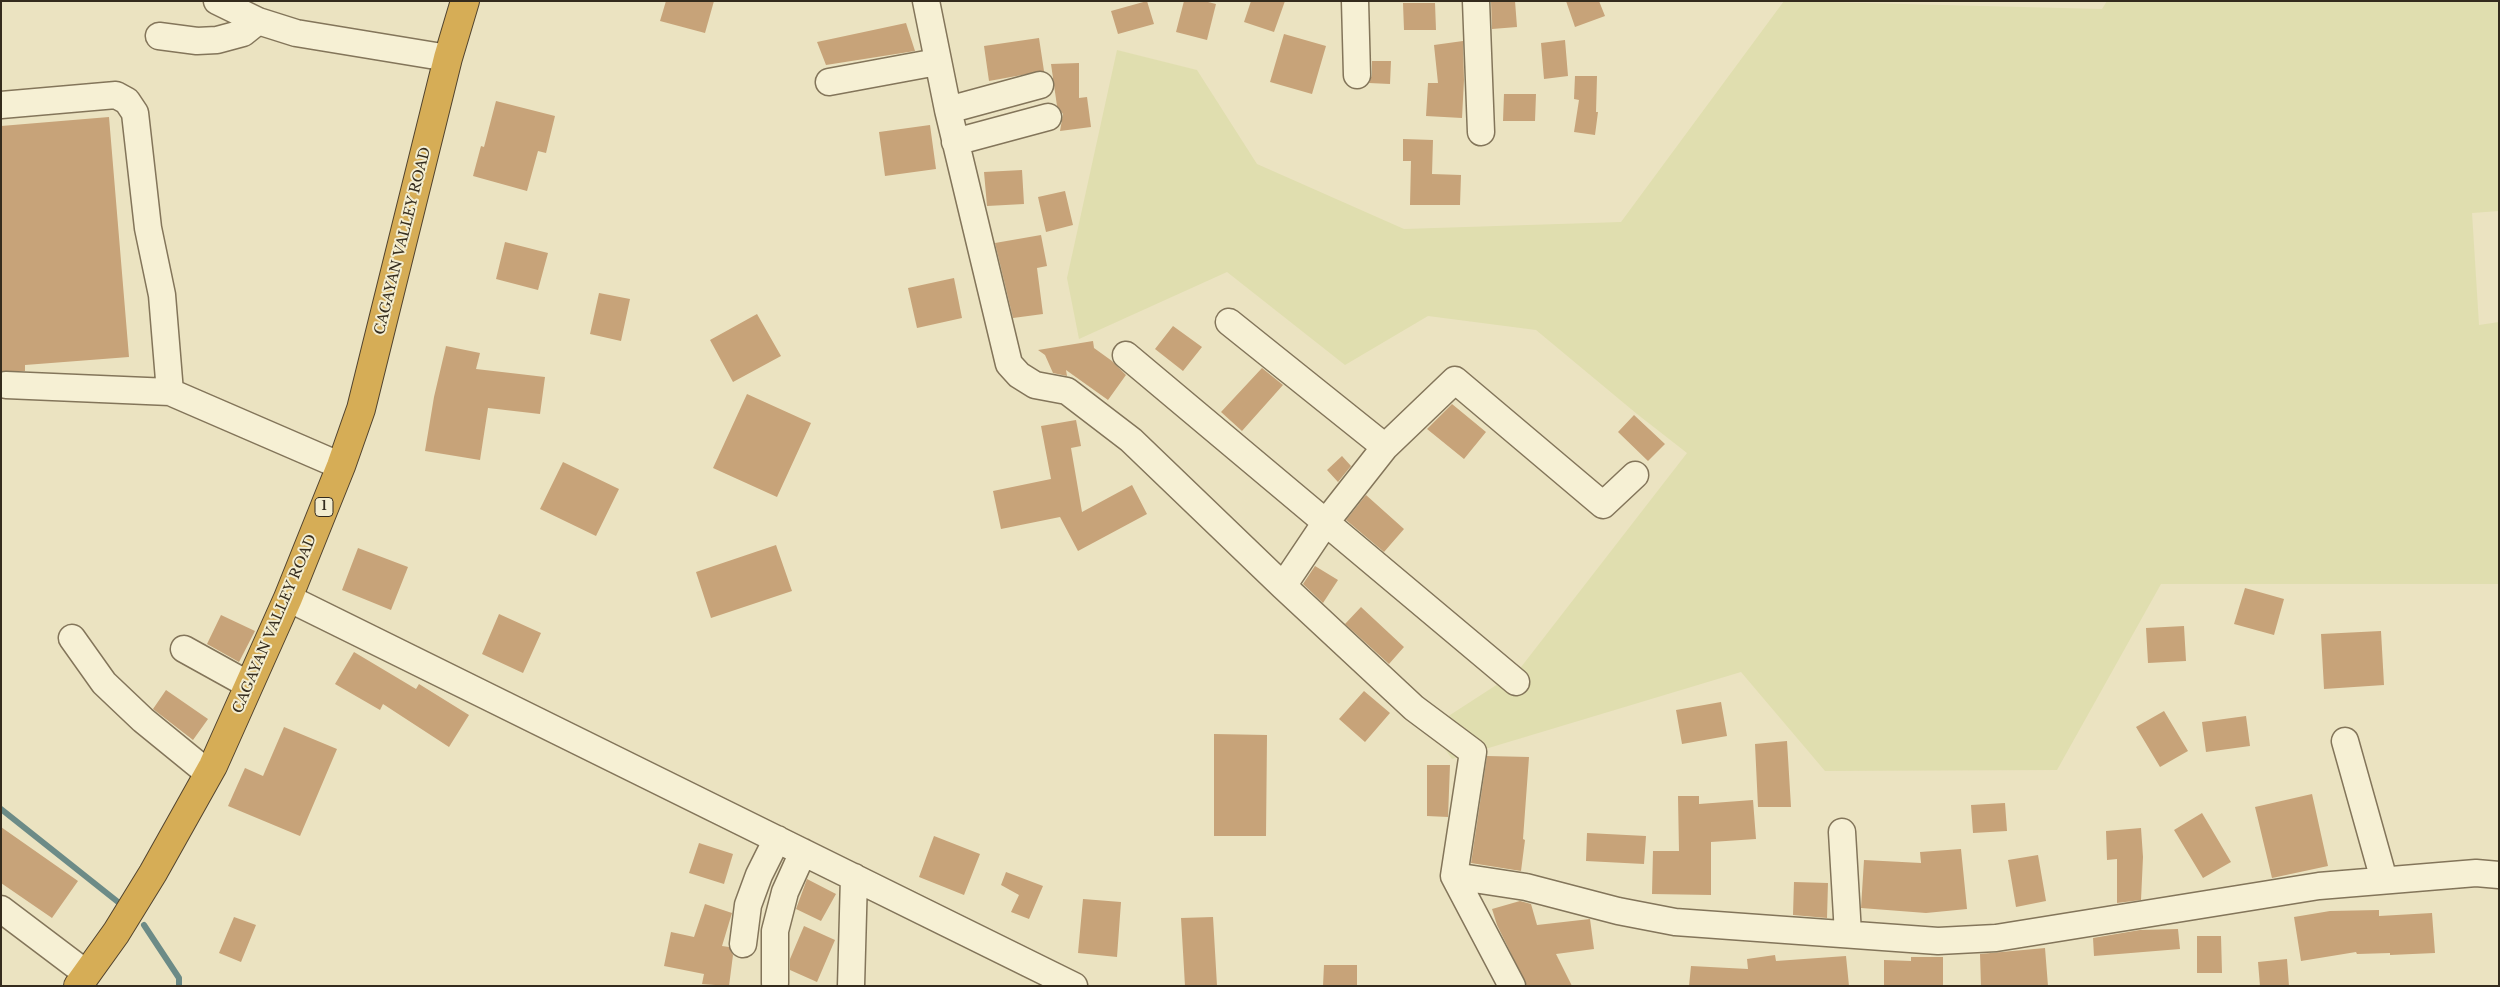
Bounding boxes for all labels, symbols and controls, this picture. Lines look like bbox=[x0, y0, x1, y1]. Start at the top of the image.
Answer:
street label: CAGAYAN VALLEY ROAD bbox=[372, 146, 434, 336]
road number: 1 bbox=[315, 498, 333, 516]
street label: CAGAYAN VALLEY ROAD bbox=[230, 532, 320, 716]

